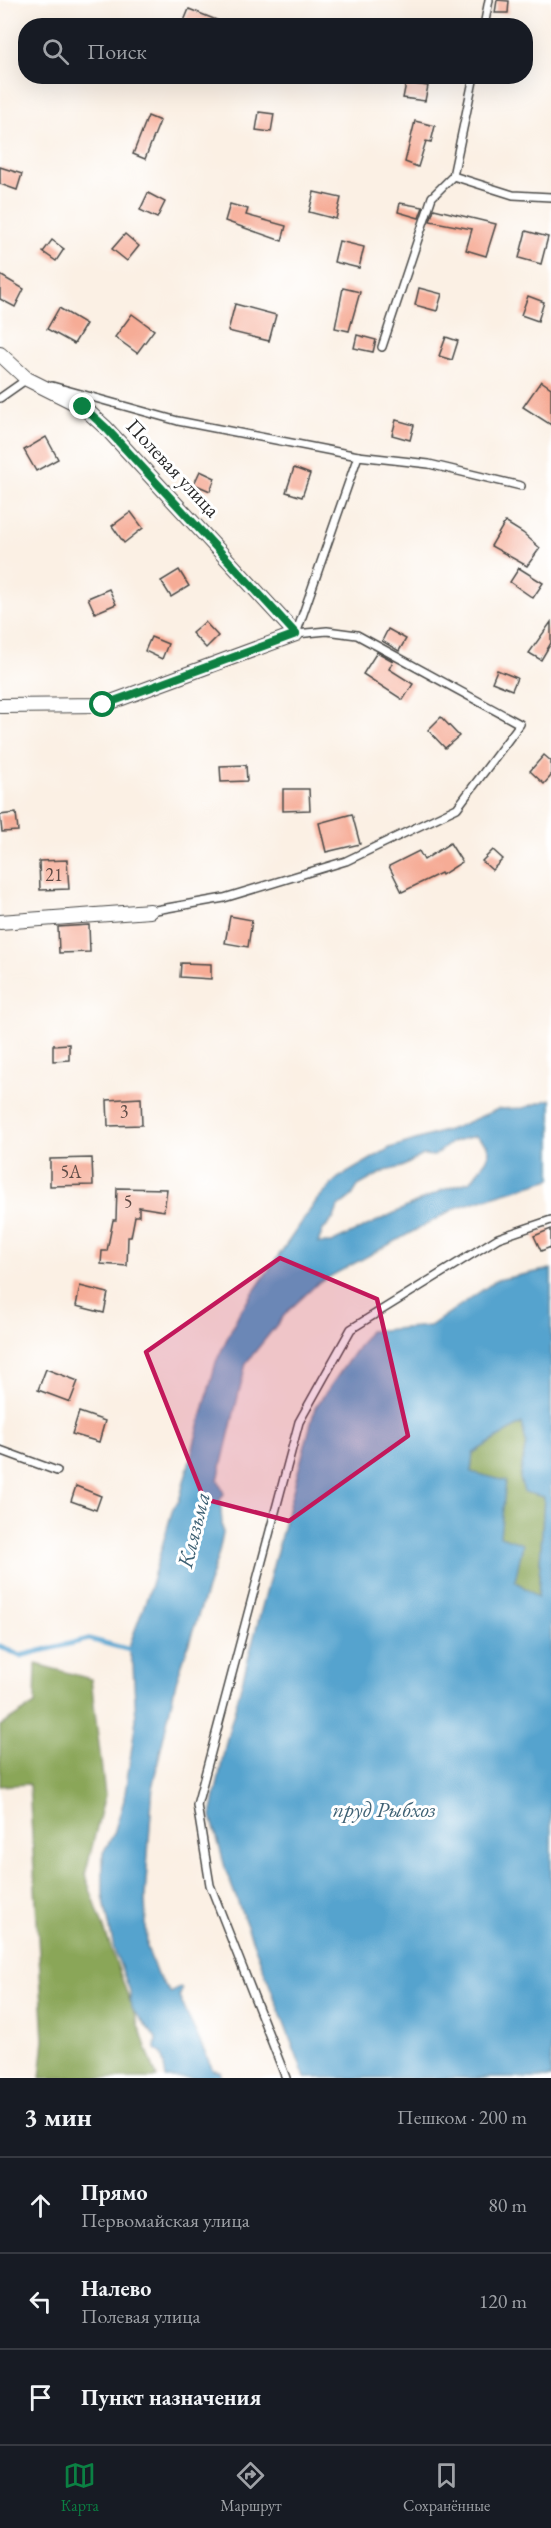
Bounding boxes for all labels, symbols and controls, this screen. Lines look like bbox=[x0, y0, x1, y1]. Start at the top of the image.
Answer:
search box bbox=[18, 18, 533, 84]
icon: search bbox=[39, 35, 72, 68]
text: Поиск bbox=[87, 37, 147, 66]
route end bbox=[69, 393, 95, 419]
street label: Полевая улица bbox=[121, 413, 226, 523]
route start bbox=[89, 691, 115, 717]
house number: 21 bbox=[45, 863, 63, 886]
house number: 3 bbox=[120, 1100, 128, 1123]
house number: 5А bbox=[60, 1160, 82, 1183]
house number: 5 bbox=[124, 1190, 132, 1213]
water label: Клязьма bbox=[170, 1489, 217, 1572]
water label: пруд Рыбхоз bbox=[333, 1795, 436, 1824]
text: 3 мин bbox=[24, 2100, 92, 2134]
text: Пешком · 200 m bbox=[397, 2104, 527, 2130]
text: Прямо bbox=[81, 2178, 148, 2207]
icon: ahead bbox=[24, 2189, 57, 2222]
text: 80 m bbox=[488, 2192, 527, 2218]
text: Первомайская улица bbox=[81, 2207, 250, 2233]
text: Налево bbox=[81, 2274, 151, 2303]
icon: left bbox=[24, 2285, 57, 2318]
text: 120 m bbox=[479, 2288, 527, 2314]
text: Полевая улица bbox=[81, 2303, 200, 2329]
icon: arrive bbox=[24, 2381, 57, 2414]
text: Пункт назначения bbox=[81, 2383, 261, 2412]
tab: Карта bbox=[61, 2459, 99, 2516]
tab: Маршрут bbox=[220, 2459, 282, 2516]
tab: Сохранённые bbox=[403, 2459, 490, 2516]

